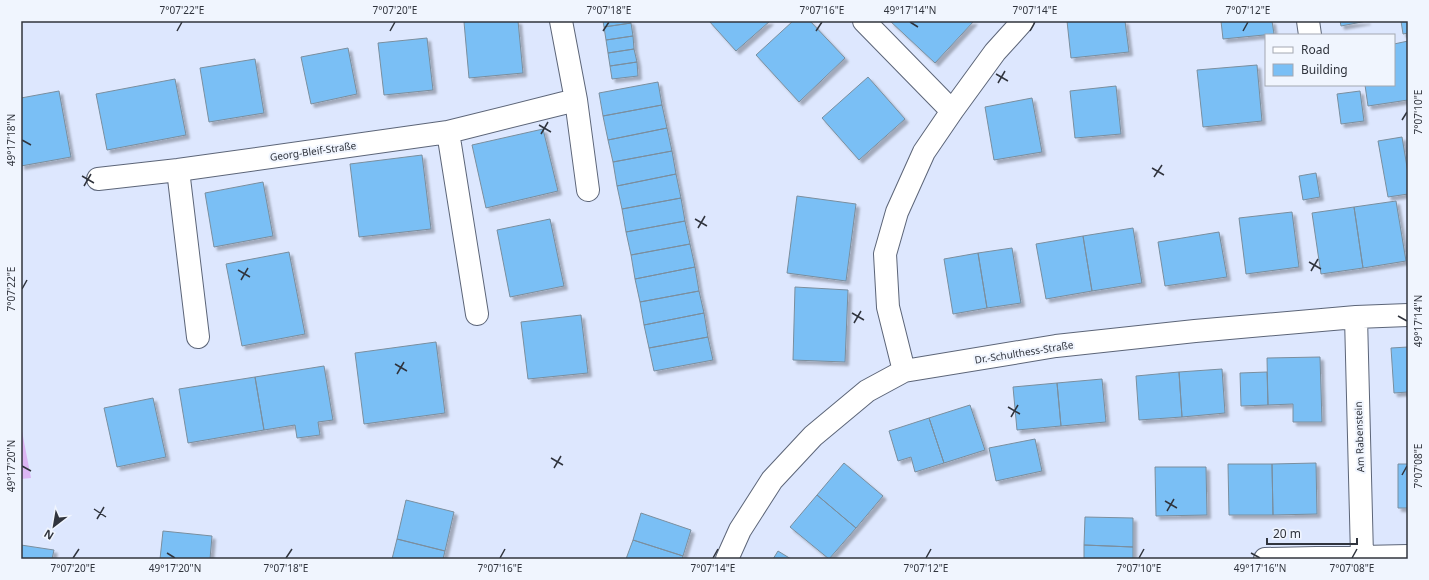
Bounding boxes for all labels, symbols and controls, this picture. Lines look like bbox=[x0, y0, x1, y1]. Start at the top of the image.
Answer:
text: 7°07'22"E bbox=[160, 3, 204, 17]
text: 7°07'20"E bbox=[373, 3, 417, 17]
text: 7°07'18"E bbox=[587, 3, 631, 17]
text: 7°07'16"E bbox=[800, 3, 844, 17]
text: 49°17'14"N bbox=[884, 3, 936, 17]
text: 7°07'14"E bbox=[1013, 3, 1057, 17]
text: 7°07'12"E bbox=[1226, 3, 1270, 17]
legend bbox=[1265, 34, 1395, 86]
text: Road bbox=[1301, 41, 1330, 58]
text: Building bbox=[1301, 61, 1348, 78]
text: 7°07'10"E bbox=[1411, 90, 1425, 134]
text: 49°17'18"N bbox=[4, 114, 18, 166]
street label: Georg-Bleif-Straße bbox=[269, 138, 357, 164]
text: 7°07'22"E bbox=[4, 267, 18, 311]
text: 49°17'14"N bbox=[1411, 295, 1425, 347]
street label: Dr.-Schulthess-Straße bbox=[974, 337, 1075, 367]
street label: Am Rabenstein bbox=[1351, 401, 1367, 473]
text: 49°17'20"N bbox=[4, 440, 18, 492]
text: 7°07'08"E bbox=[1411, 444, 1425, 488]
north arrow bbox=[34, 506, 74, 546]
scale bar bbox=[1267, 520, 1357, 546]
text: 20 m bbox=[1273, 525, 1301, 542]
text: N bbox=[41, 526, 56, 544]
text: 7°07'20"E bbox=[51, 561, 95, 575]
text: 49°17'20"N bbox=[149, 561, 201, 575]
text: 7°07'18"E bbox=[264, 561, 308, 575]
text: 7°07'16"E bbox=[478, 561, 522, 575]
text: 7°07'14"E bbox=[691, 561, 735, 575]
text: 7°07'12"E bbox=[904, 561, 948, 575]
text: 7°07'10"E bbox=[1117, 561, 1161, 575]
text: 49°17'16"N bbox=[1234, 561, 1286, 575]
text: 7°07'08"E bbox=[1330, 561, 1374, 575]

